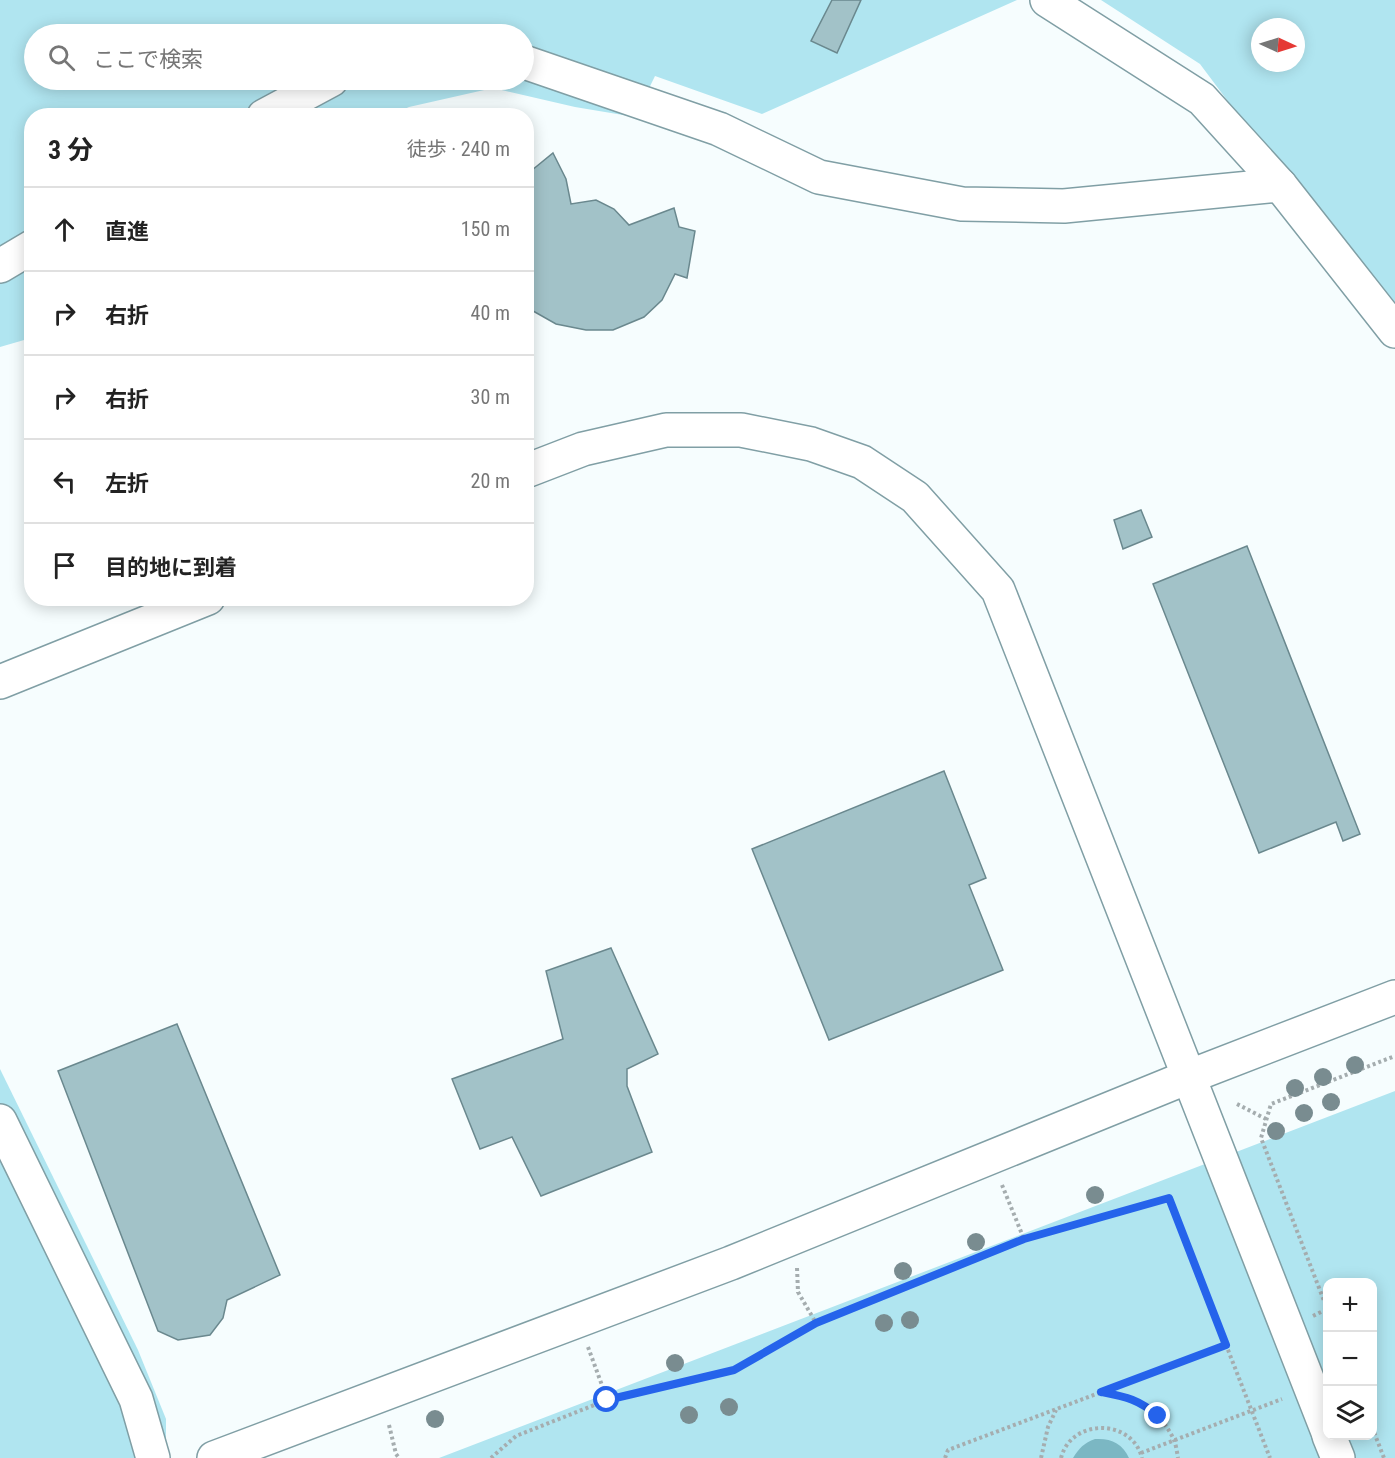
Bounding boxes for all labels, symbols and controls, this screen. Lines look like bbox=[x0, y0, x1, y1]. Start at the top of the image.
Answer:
north arrow bbox=[1251, 18, 1305, 72]
search box bbox=[24, 24, 534, 90]
icon: search bbox=[45, 41, 78, 74]
text: ここで検索 bbox=[93, 47, 203, 72]
text: 3 分 bbox=[48, 135, 93, 165]
text: 徒歩 · 240 m bbox=[407, 137, 510, 161]
icon: ahead bbox=[48, 213, 81, 246]
text: 150 m bbox=[461, 217, 510, 241]
text: 直進 bbox=[105, 219, 149, 244]
icon: right bbox=[48, 297, 81, 330]
text: 40 m bbox=[471, 301, 510, 325]
text: 右折 bbox=[105, 303, 149, 328]
icon: right bbox=[48, 381, 81, 414]
text: 30 m bbox=[471, 385, 510, 409]
text: 右折 bbox=[105, 387, 149, 412]
icon: left bbox=[48, 465, 81, 498]
text: 20 m bbox=[471, 469, 510, 493]
text: 左折 bbox=[105, 471, 149, 496]
icon: arrive bbox=[48, 549, 81, 582]
text: 目的地に到着 bbox=[105, 555, 237, 580]
map controls bbox=[1323, 1278, 1377, 1440]
button: + bbox=[1323, 1278, 1377, 1332]
button: − bbox=[1323, 1332, 1377, 1386]
route start bbox=[593, 1386, 619, 1412]
button: layers bbox=[1323, 1386, 1377, 1440]
route end bbox=[1144, 1402, 1170, 1428]

